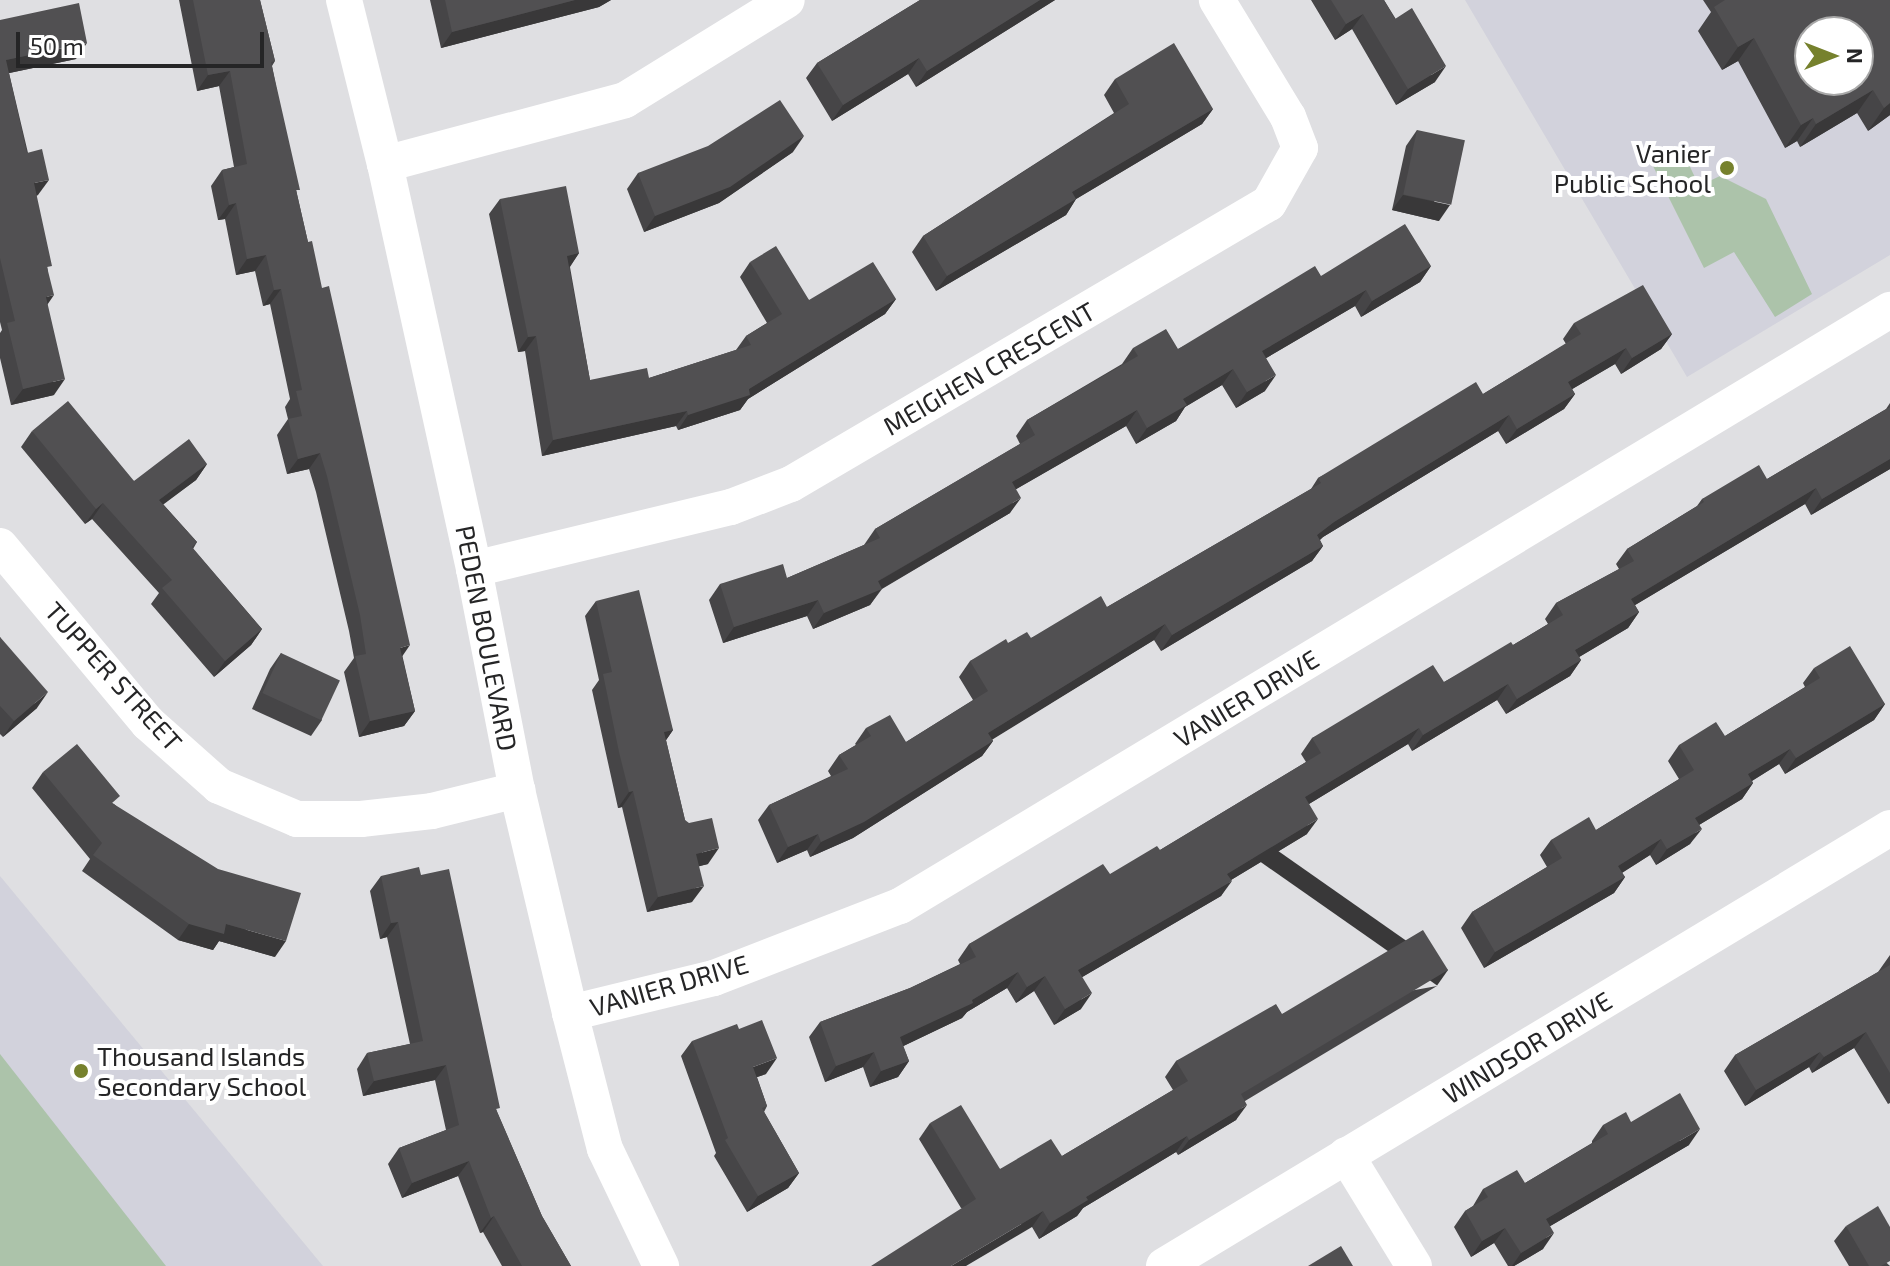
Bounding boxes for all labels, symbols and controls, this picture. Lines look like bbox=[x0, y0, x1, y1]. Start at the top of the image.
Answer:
scale bar bbox=[20, 16, 268, 66]
north arrow bbox=[1794, 16, 1874, 96]
text: 50 m bbox=[30, 31, 84, 60]
text: N bbox=[1843, 48, 1869, 64]
place label: Vanier Public School bbox=[1554, 137, 1711, 198]
marker: Vanier Public School bbox=[1718, 159, 1736, 177]
street label: MEIGHEN CRESCENT bbox=[878, 295, 1100, 441]
street label: PEDEN BOULEVARD bbox=[450, 523, 524, 753]
street label: TUPPER STREET bbox=[39, 595, 189, 757]
street label: VANIER DRIVE bbox=[1168, 643, 1324, 753]
street label: VANIER DRIVE bbox=[586, 948, 752, 1022]
street label: WINDSOR DRIVE bbox=[1437, 984, 1617, 1110]
place label: Thousand Islands Secondary School bbox=[97, 1040, 307, 1102]
marker: Thousand Islands Secondary School bbox=[72, 1062, 90, 1080]

